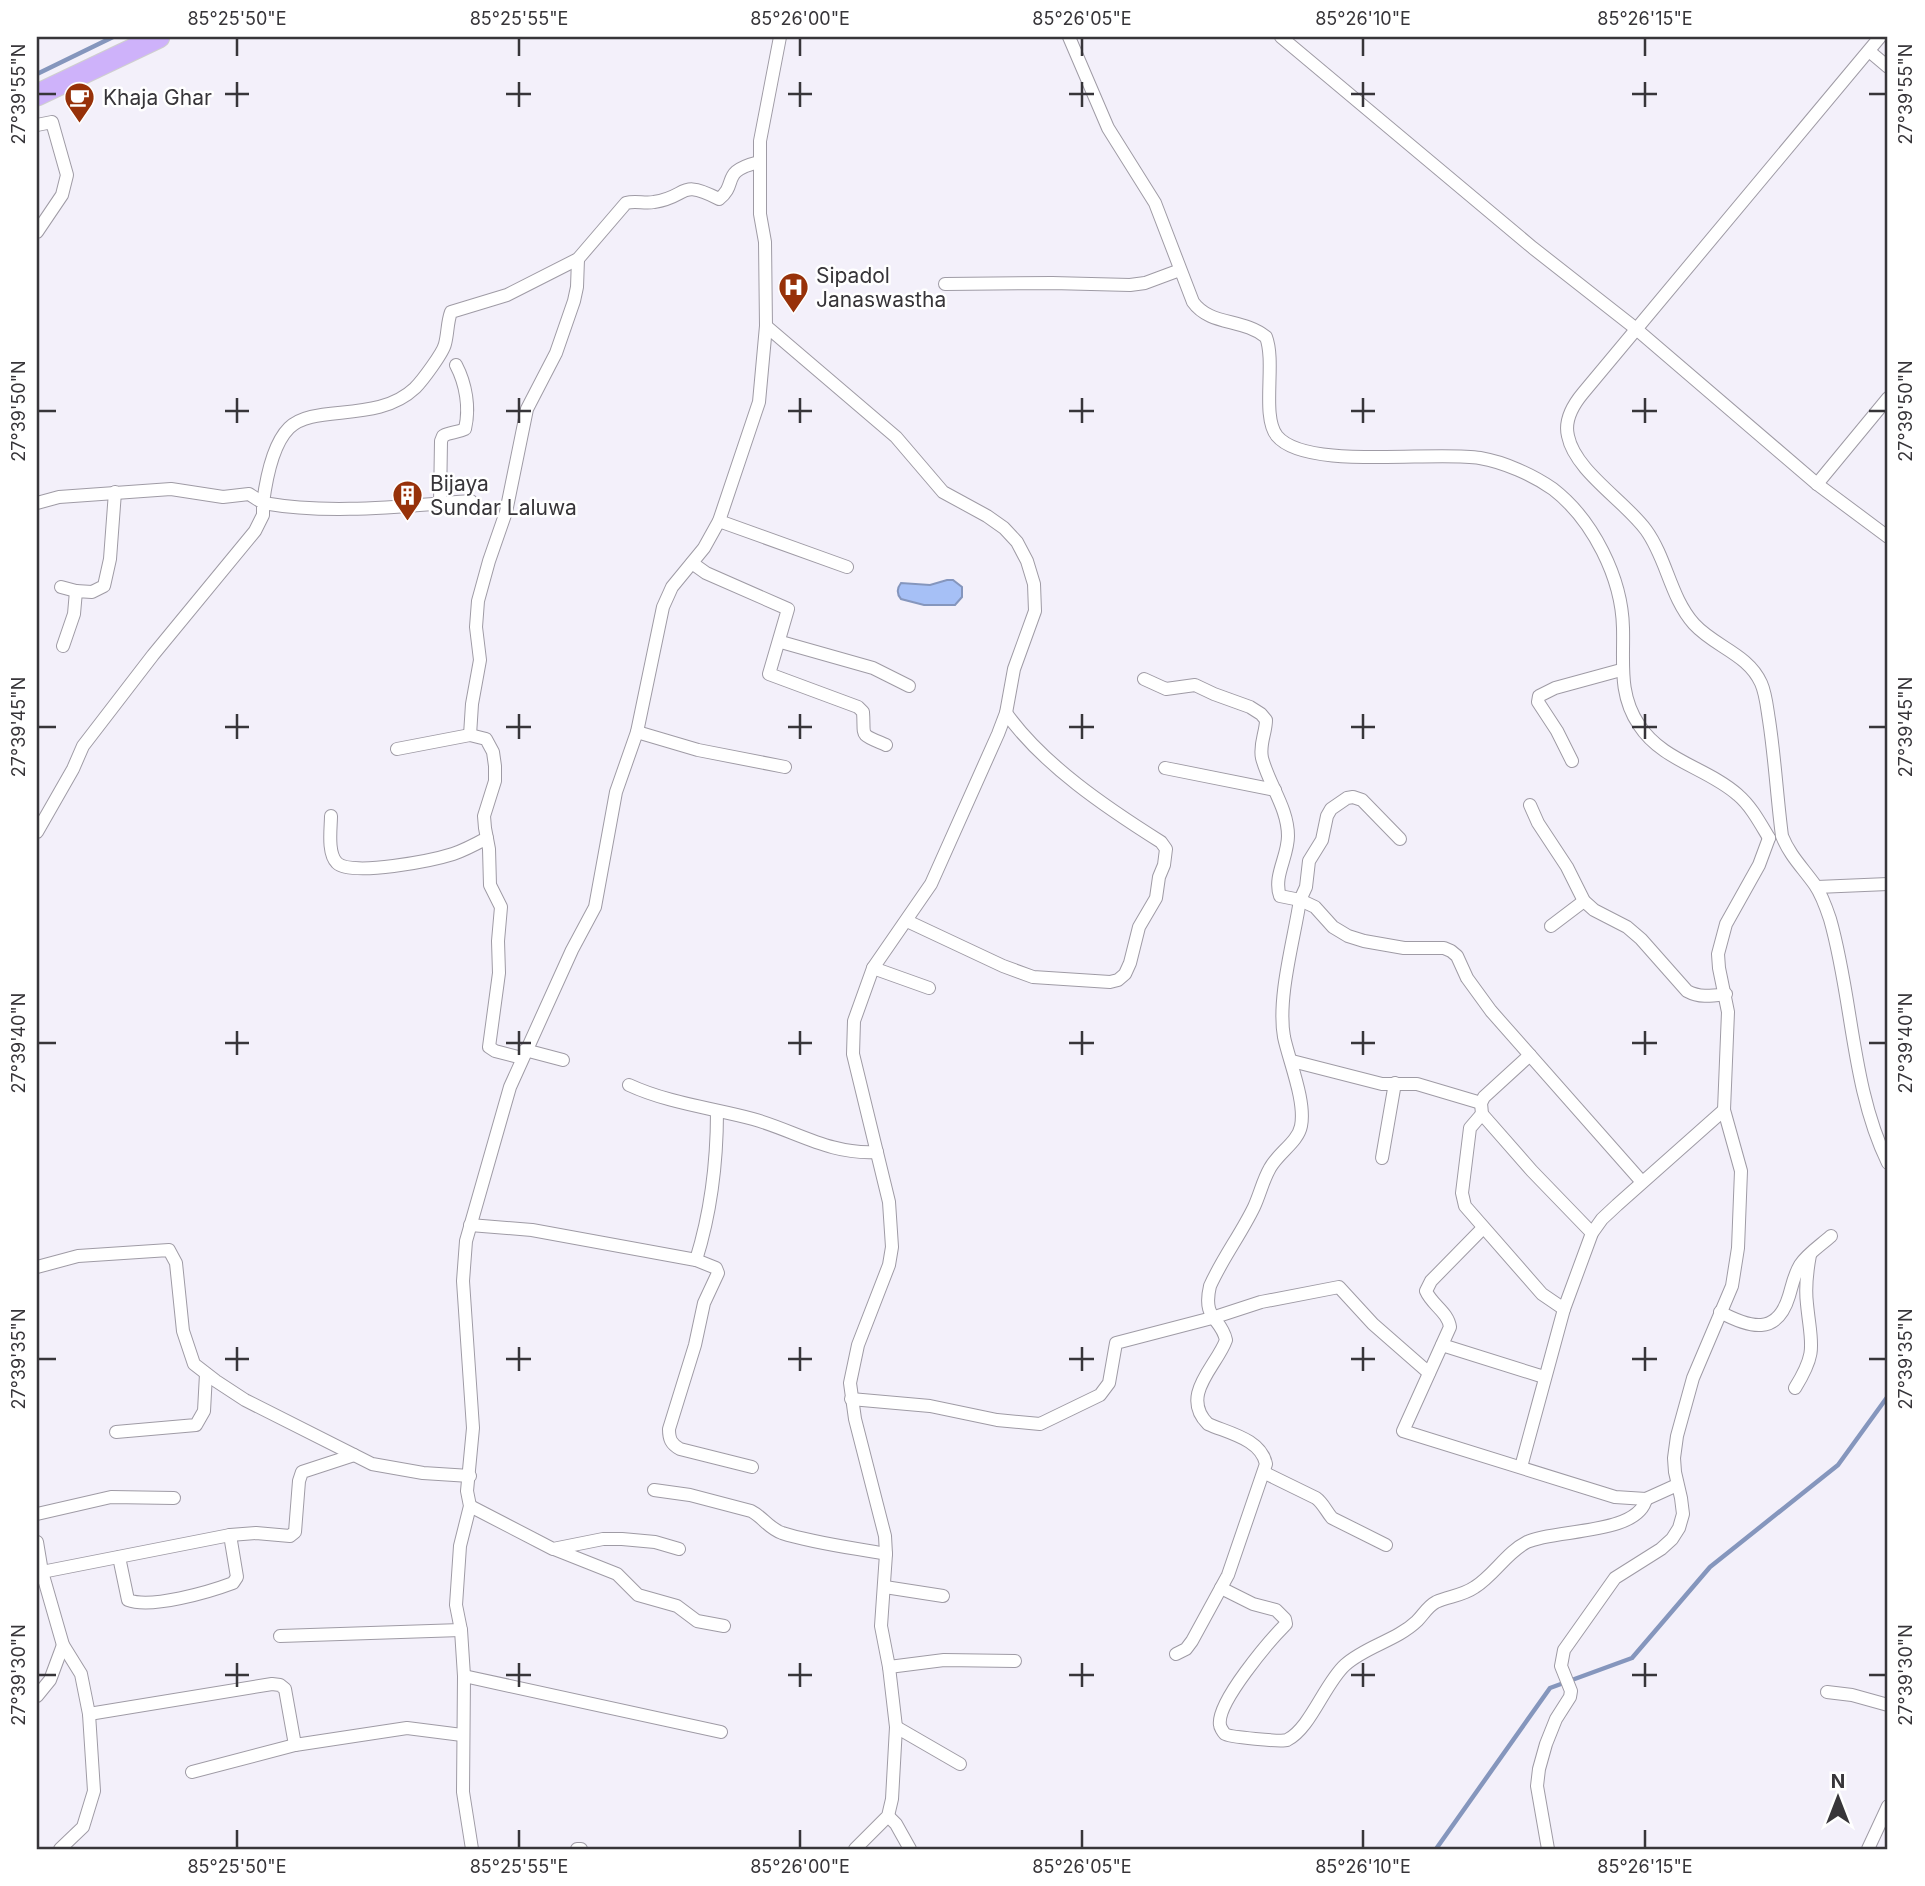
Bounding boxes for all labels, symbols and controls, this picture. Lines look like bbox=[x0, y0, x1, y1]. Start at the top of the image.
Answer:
text: 85°25'50"E bbox=[187, 8, 287, 29]
text: 85°25'55"E bbox=[470, 8, 568, 29]
text: 85°26'00"E bbox=[750, 8, 850, 29]
text: 85°26'05"E bbox=[1032, 8, 1132, 29]
text: 85°26'10"E bbox=[1315, 8, 1411, 29]
text: 85°26'15"E bbox=[1597, 8, 1693, 29]
text: 27°39'55"N bbox=[8, 44, 29, 144]
text: 27°39'55"N bbox=[1895, 44, 1916, 144]
cafe icon: Khaja Ghar bbox=[63, 81, 97, 125]
place label: Khaja Ghar bbox=[103, 85, 212, 110]
place label: Sipadol Janaswastha bbox=[816, 263, 946, 312]
hospital icon: Sipadol Janaswastha bbox=[776, 271, 810, 315]
text: 27°39'50"N bbox=[8, 360, 29, 462]
text: 27°39'50"N bbox=[1895, 360, 1916, 462]
place label: Bijaya Sundar Laluwa bbox=[430, 471, 577, 520]
building icon: Bijaya Sundar Laluwa bbox=[390, 479, 424, 523]
text: 27°39'45"N bbox=[8, 677, 29, 777]
text: 27°39'45"N bbox=[1895, 677, 1916, 777]
text: 27°39'40"N bbox=[8, 993, 29, 1093]
text: 27°39'40"N bbox=[1895, 993, 1916, 1093]
text: 27°39'35"N bbox=[8, 1308, 29, 1410]
text: 27°39'35"N bbox=[1895, 1308, 1916, 1410]
text: 27°39'30"N bbox=[8, 1624, 29, 1726]
text: 27°39'30"N bbox=[1895, 1624, 1916, 1726]
north arrow bbox=[1802, 1764, 1872, 1834]
text: N bbox=[1831, 1770, 1845, 1793]
text: 85°25'50"E bbox=[187, 1856, 287, 1877]
text: 85°25'55"E bbox=[470, 1856, 568, 1877]
text: 85°26'00"E bbox=[750, 1856, 850, 1877]
text: 85°26'05"E bbox=[1032, 1856, 1132, 1877]
text: 85°26'10"E bbox=[1315, 1856, 1411, 1877]
text: 85°26'15"E bbox=[1597, 1856, 1693, 1877]

